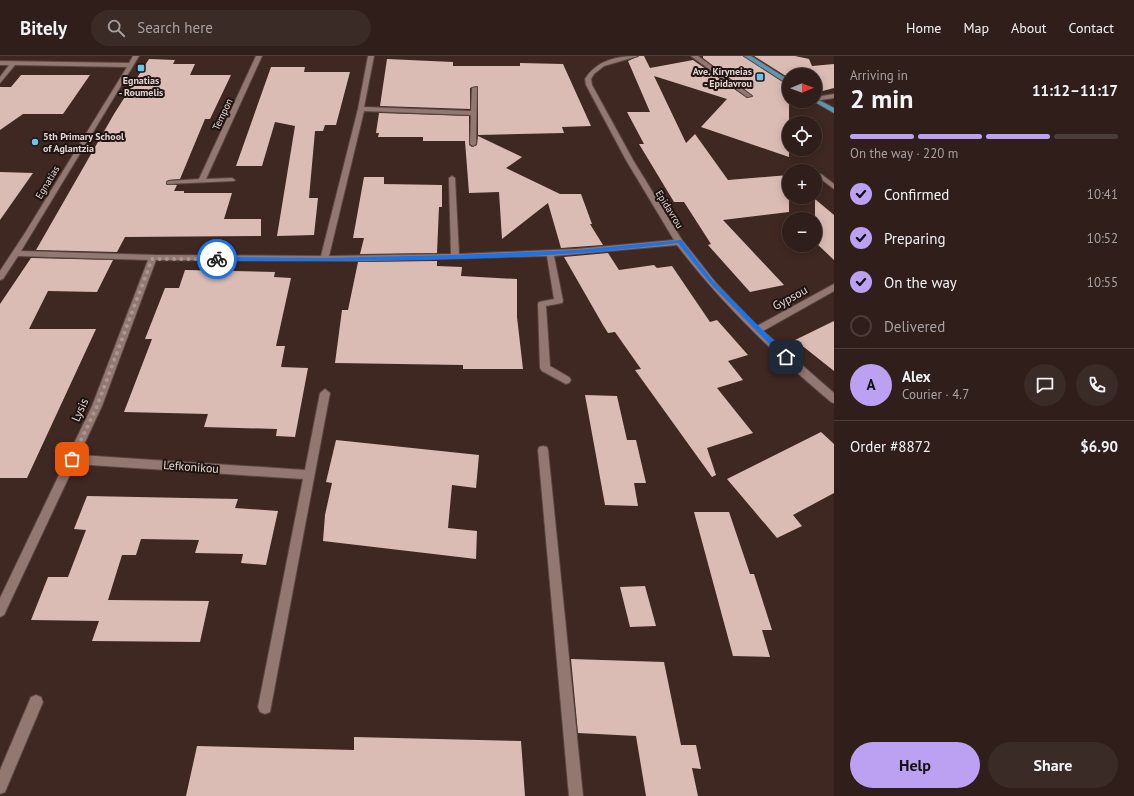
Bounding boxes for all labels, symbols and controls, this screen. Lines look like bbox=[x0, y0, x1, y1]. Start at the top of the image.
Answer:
search box bbox=[91, 10, 371, 46]
text: Bitely bbox=[20, 16, 67, 40]
icon: search bbox=[105, 17, 127, 39]
text: Search here bbox=[137, 18, 213, 37]
text: Home bbox=[906, 19, 941, 37]
text: Map bbox=[963, 19, 989, 37]
text: About bbox=[1011, 19, 1047, 37]
text: Contact bbox=[1069, 19, 1114, 37]
marker: Egnatias - Roumelis bbox=[136, 63, 146, 73]
place label: Ave. Kiryneias - Epidavrou bbox=[693, 65, 752, 90]
text: Arriving in bbox=[850, 67, 908, 84]
north arrow bbox=[782, 68, 822, 108]
map controls bbox=[782, 68, 822, 252]
marker: Ave. Kiryneias - Epidavrou bbox=[755, 72, 765, 82]
place label: Egnatias - Roumelis bbox=[119, 74, 163, 99]
text: 11:12–11:17 bbox=[1032, 81, 1118, 100]
text: 2 min bbox=[850, 82, 913, 115]
street label: Tempon bbox=[209, 96, 235, 132]
button: locate bbox=[782, 116, 822, 156]
place label: 5th Primary School of Aglantzia bbox=[43, 130, 124, 155]
marker: 5th Primary School of Aglantzia bbox=[30, 137, 40, 147]
text: On the way · 220 m bbox=[850, 145, 958, 162]
street label: Egnatias bbox=[32, 163, 62, 201]
button: + bbox=[782, 164, 822, 204]
icon: check bbox=[850, 183, 872, 205]
text: Confirmed bbox=[884, 185, 949, 204]
text: 10:41 bbox=[1087, 186, 1118, 203]
street label: Epidavrou bbox=[653, 188, 686, 231]
button: − bbox=[782, 212, 822, 252]
icon: check bbox=[850, 227, 872, 249]
text: Preparing bbox=[884, 229, 946, 248]
text: 10:52 bbox=[1087, 230, 1118, 247]
courier bbox=[197, 239, 237, 279]
icon: bike bbox=[206, 248, 228, 270]
icon: check bbox=[850, 271, 872, 293]
text: On the way bbox=[884, 273, 957, 292]
text: 10:55 bbox=[1087, 274, 1118, 291]
street label: Gypsou bbox=[770, 282, 810, 313]
text: Delivered bbox=[884, 317, 945, 336]
pin bbox=[769, 340, 803, 374]
icon: home bbox=[775, 346, 797, 368]
button: chat bbox=[1024, 364, 1066, 406]
button: phone bbox=[1076, 364, 1118, 406]
text: Alex bbox=[902, 367, 931, 386]
text: A bbox=[866, 375, 876, 394]
text: Courier · 4.7 bbox=[902, 386, 969, 403]
street label: Lysis bbox=[68, 396, 91, 424]
text: Order #8872 bbox=[850, 437, 931, 456]
text: $6.90 bbox=[1080, 437, 1118, 456]
pin bbox=[55, 442, 89, 476]
icon: bag bbox=[61, 448, 83, 470]
street label: Lefkonikou bbox=[163, 457, 219, 476]
button: Help bbox=[850, 742, 980, 788]
button: Share bbox=[988, 742, 1118, 788]

